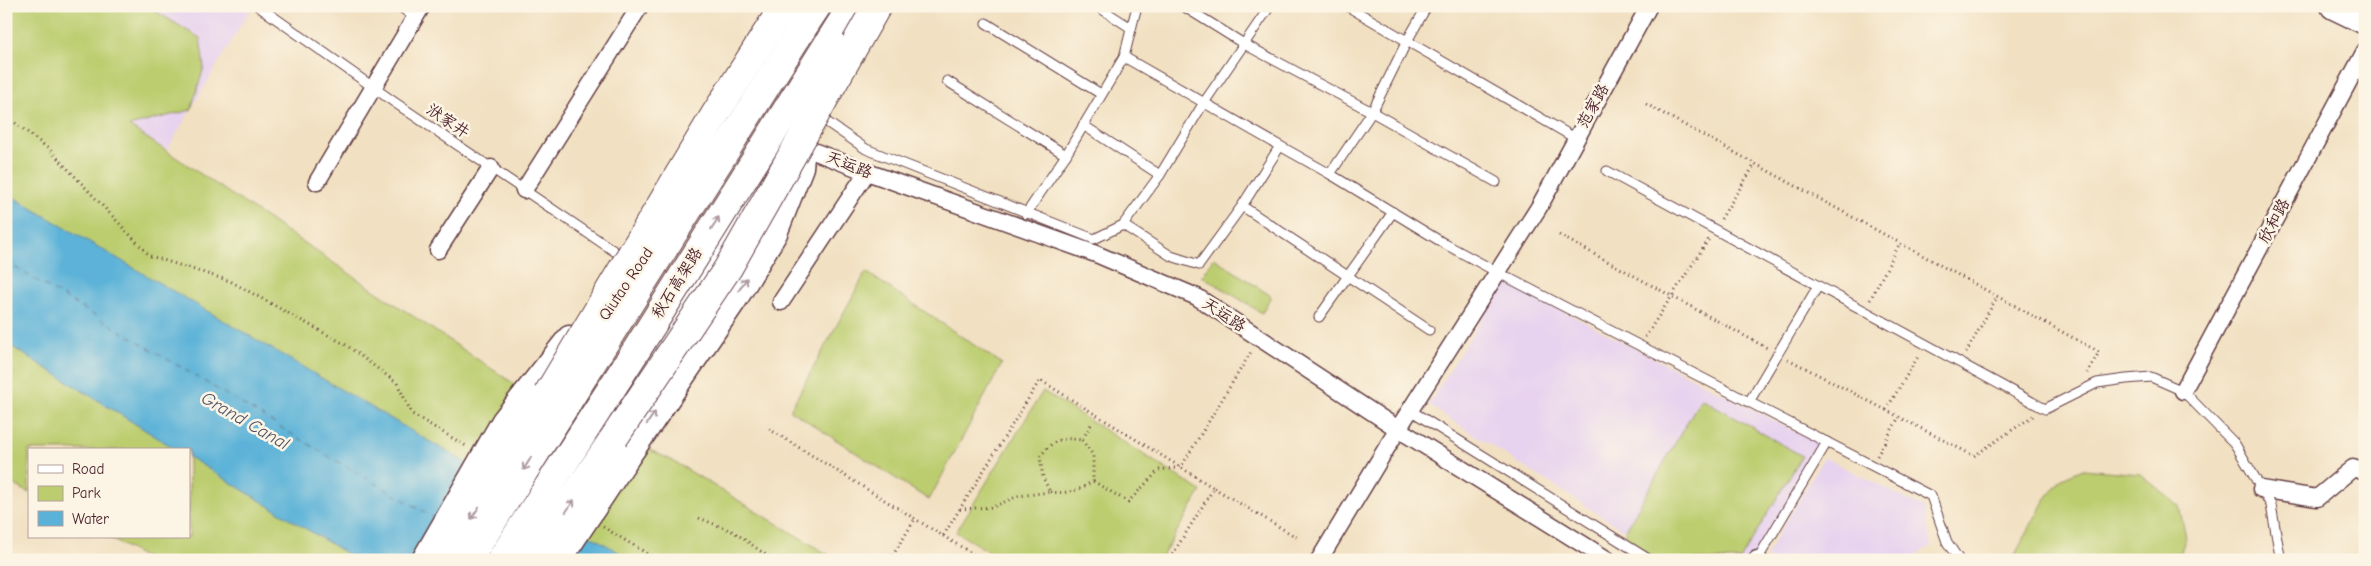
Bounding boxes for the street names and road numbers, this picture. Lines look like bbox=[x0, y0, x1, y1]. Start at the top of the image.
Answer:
street label: 范家路 bbox=[1573, 81, 1613, 131]
street label: 洑家井 bbox=[423, 100, 473, 142]
street label: 天运路 bbox=[823, 148, 875, 182]
street label: 欣和路 bbox=[2255, 196, 2293, 246]
street label: Qiutao Road bbox=[595, 244, 657, 324]
street label: 秋石高架路 bbox=[648, 244, 706, 322]
street label: 天运路 bbox=[1199, 294, 1249, 336]

